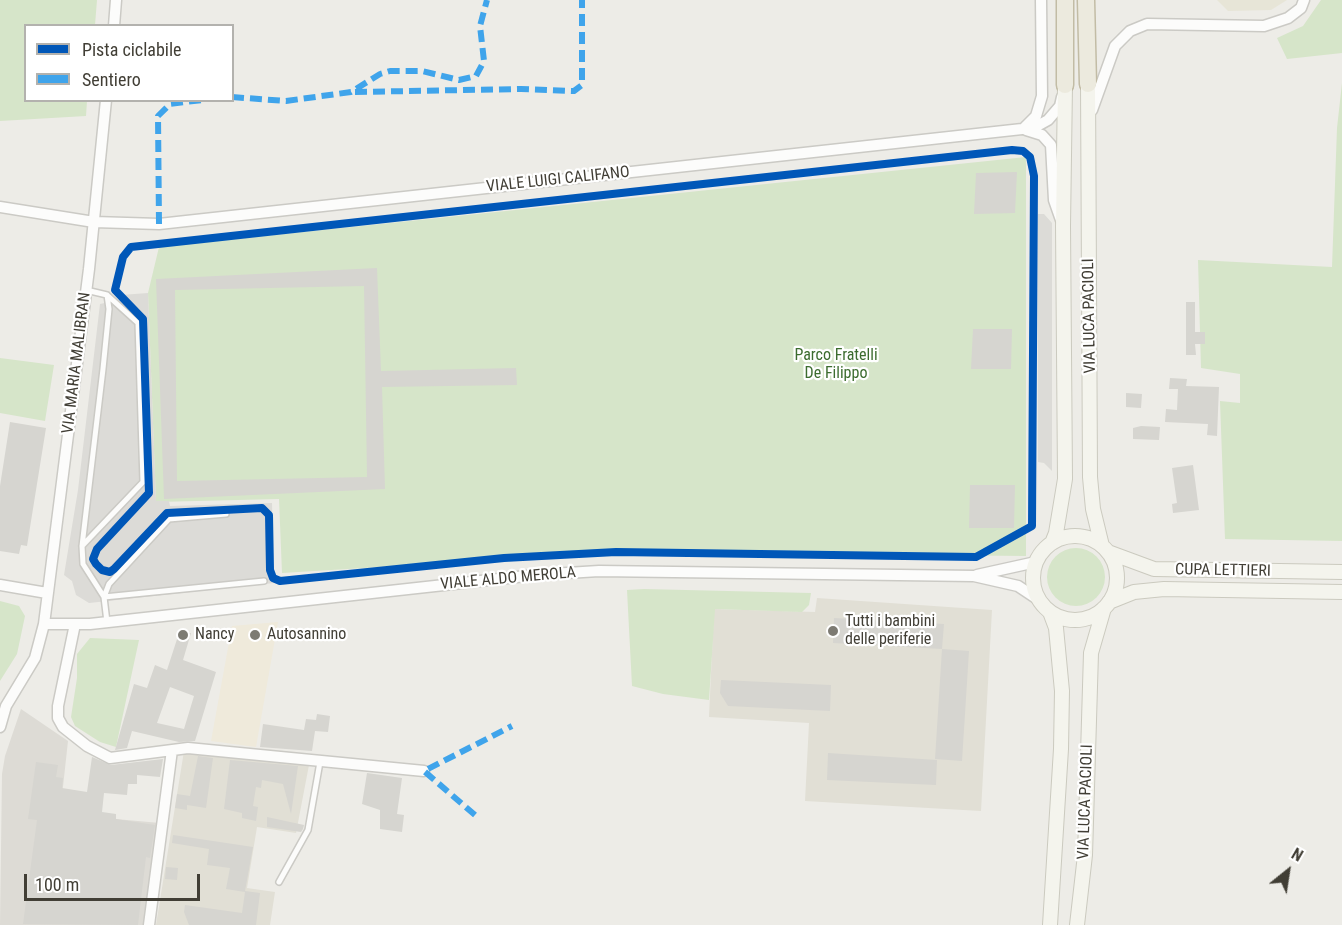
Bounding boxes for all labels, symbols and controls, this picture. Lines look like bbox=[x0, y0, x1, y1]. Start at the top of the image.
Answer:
legend bbox=[24, 24, 234, 102]
text: Pista ciclabile bbox=[82, 39, 181, 60]
text: Sentiero bbox=[82, 69, 141, 90]
street label: VIALE LUIGI CALIFANO bbox=[485, 163, 631, 197]
street label: VIA LUCA PACIOLI bbox=[1079, 258, 1101, 374]
street label: VIA MARIA MALIBRAN bbox=[59, 291, 95, 435]
park label: Parco Fratelli De Filippo bbox=[794, 346, 878, 384]
street label: CUPA LETTIERI bbox=[1175, 561, 1271, 581]
street label: VIALE ALDO MEROLA bbox=[439, 564, 577, 594]
place label: Tutti i bambini delle periferie bbox=[845, 612, 935, 650]
marker: Tutti i bambini delle periferie bbox=[826, 624, 840, 638]
place label: Nancy bbox=[195, 625, 234, 645]
place label: Autosannino bbox=[267, 625, 346, 645]
marker: Nancy bbox=[176, 628, 190, 642]
marker: Autosannino bbox=[248, 628, 262, 642]
street label: VIA LUCA PACIOLI bbox=[1074, 744, 1098, 860]
north arrow bbox=[1258, 841, 1318, 901]
text: N bbox=[1288, 844, 1306, 866]
scale bar bbox=[27, 862, 202, 900]
text: 100 m bbox=[35, 874, 79, 895]

